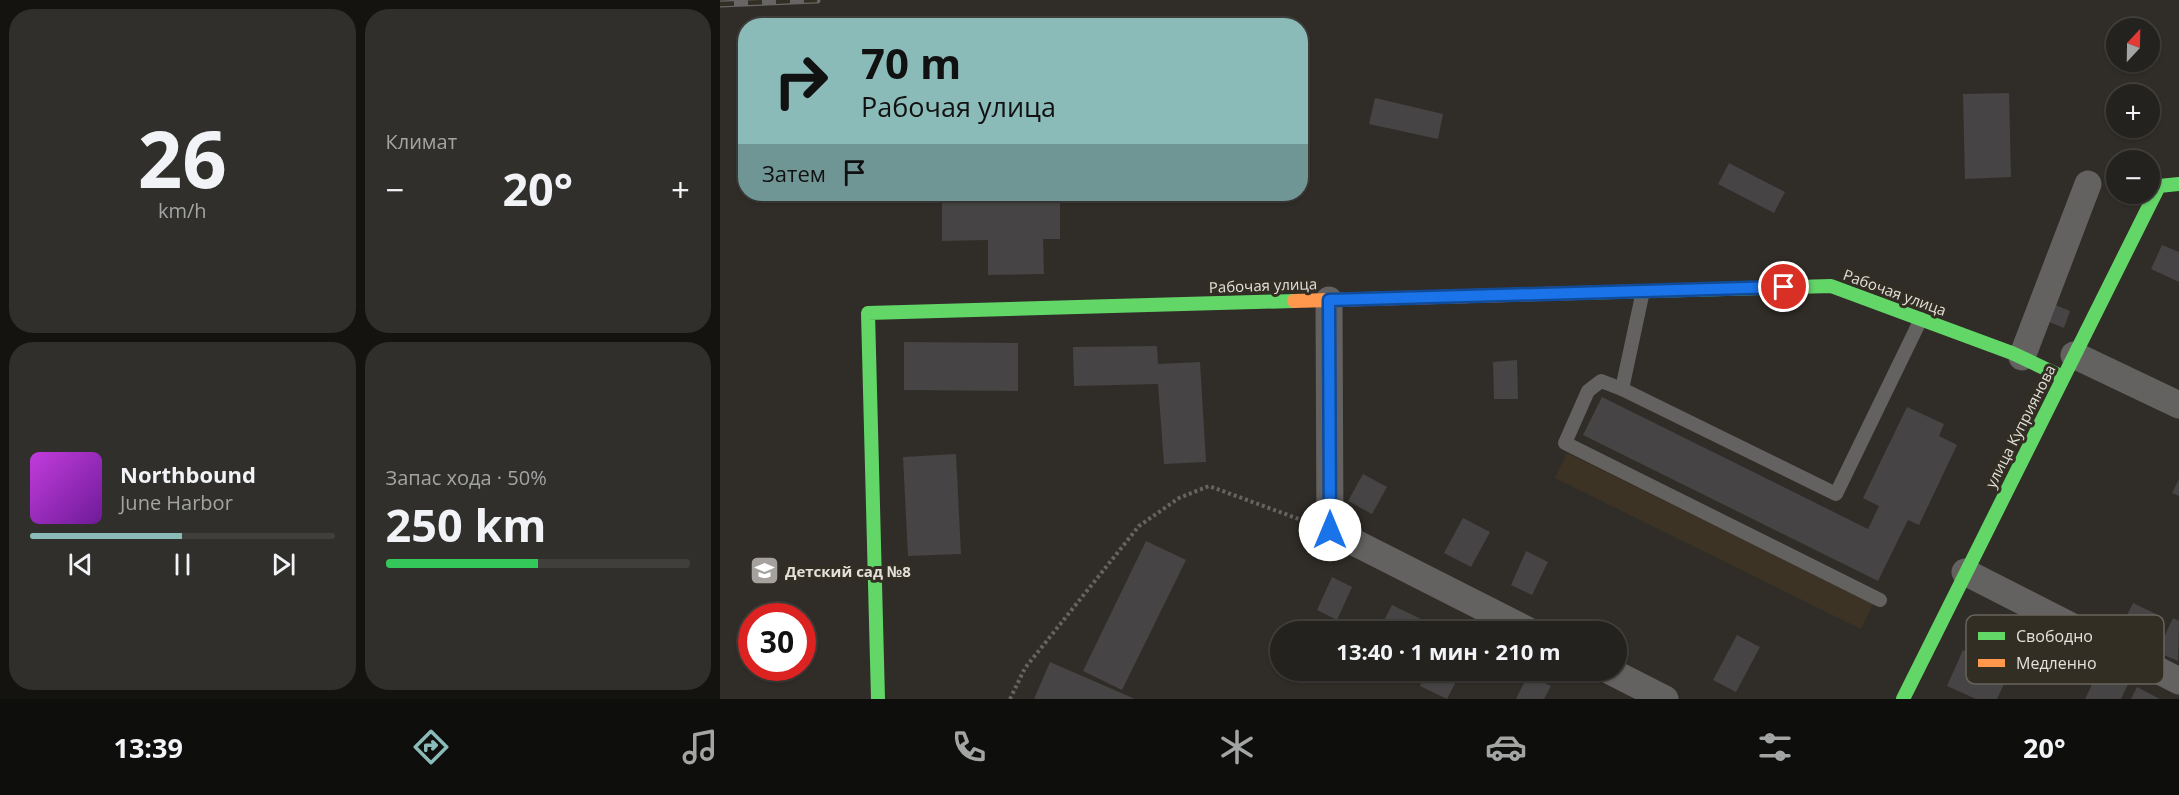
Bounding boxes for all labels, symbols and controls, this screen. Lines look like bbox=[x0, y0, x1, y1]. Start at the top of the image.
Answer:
north arrow bbox=[2106, 18, 2160, 72]
map controls bbox=[2106, 18, 2160, 204]
text: 70 m bbox=[861, 34, 961, 91]
icon: right bbox=[762, 42, 840, 120]
button: + bbox=[2106, 84, 2160, 138]
text: Рабочая улица bbox=[861, 88, 1056, 125]
text: 26 bbox=[138, 105, 227, 211]
text: Климат bbox=[386, 128, 457, 155]
button: − bbox=[2106, 150, 2160, 204]
icon: arrive bbox=[838, 156, 871, 189]
text: 20° bbox=[502, 158, 573, 219]
text: Затем bbox=[762, 158, 826, 188]
text: − bbox=[386, 167, 404, 212]
text: + bbox=[671, 167, 690, 212]
text: km/h bbox=[158, 197, 207, 224]
pin bbox=[1758, 261, 1809, 312]
street label: Рабочая улица bbox=[1841, 264, 1949, 320]
icon: arrive bbox=[1767, 270, 1800, 303]
street label: Рабочая улица bbox=[1209, 273, 1317, 297]
street label: улица Куприянова bbox=[1980, 361, 2060, 491]
text: Northbound bbox=[120, 459, 256, 489]
text: Запас хода · 50% bbox=[386, 464, 547, 491]
text: June Harbor bbox=[120, 489, 233, 516]
text: 250 km bbox=[386, 494, 546, 555]
position arrow bbox=[1298, 498, 1362, 562]
icon: previous bbox=[64, 548, 97, 581]
icon: pause bbox=[166, 548, 199, 581]
icon: next bbox=[267, 548, 300, 581]
school or university icon: Детский сад №8 bbox=[748, 555, 780, 587]
place label: Детский сад №8 bbox=[785, 561, 911, 581]
speed limit sign: 30 bbox=[738, 603, 816, 681]
legend bbox=[1966, 615, 2164, 684]
text: Свободно bbox=[2016, 625, 2093, 647]
text: 13:40 · 1 мин · 210 m bbox=[1336, 636, 1561, 666]
text: Медленно bbox=[2016, 652, 2097, 674]
icon: directions bbox=[410, 726, 452, 768]
icon: music bbox=[679, 726, 721, 768]
icon: phone bbox=[948, 726, 990, 768]
icon: climate bbox=[1216, 726, 1258, 768]
icon: car bbox=[1485, 726, 1527, 768]
icon: filters bbox=[1754, 726, 1796, 768]
text: 13:39 bbox=[113, 729, 183, 766]
text: 20° bbox=[2023, 729, 2065, 766]

